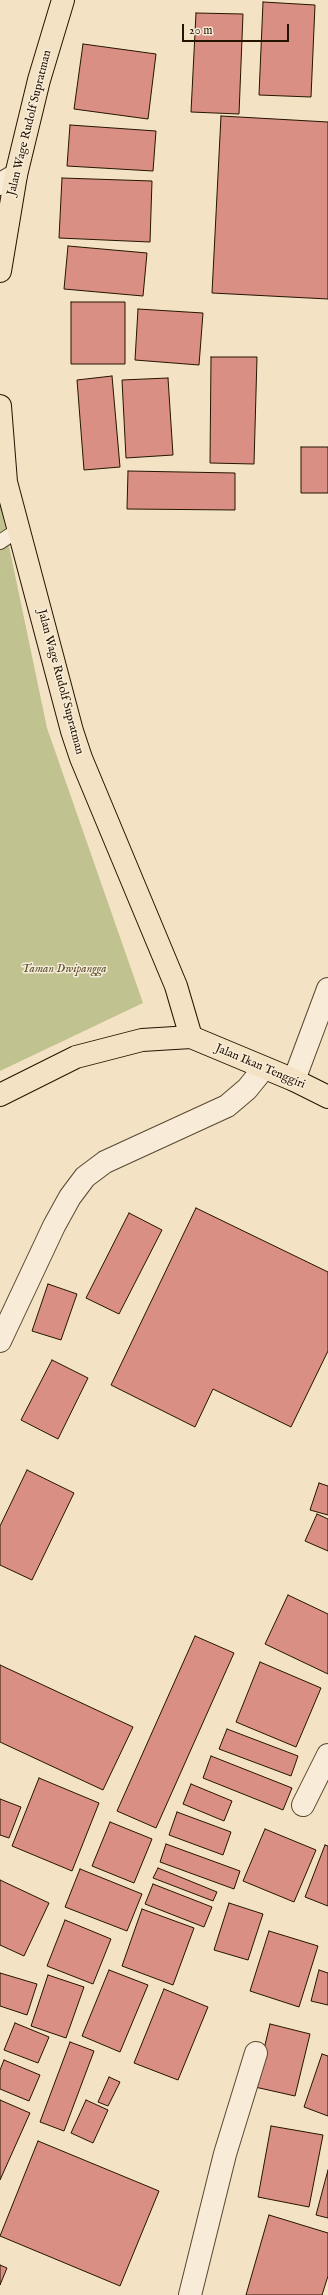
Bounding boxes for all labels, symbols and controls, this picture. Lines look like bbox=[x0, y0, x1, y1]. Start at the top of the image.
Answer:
scale bar bbox=[184, 16, 291, 42]
text: 20 m bbox=[189, 23, 212, 38]
street label: Jalan Wage Rudolf Supratman bbox=[5, 49, 55, 197]
street label: Jalan Wage Rudolf Supratman bbox=[34, 608, 86, 756]
park label: Taman Dwipangga bbox=[21, 963, 107, 977]
street label: Jalan Ikan Tenggiri bbox=[213, 1042, 307, 1092]

